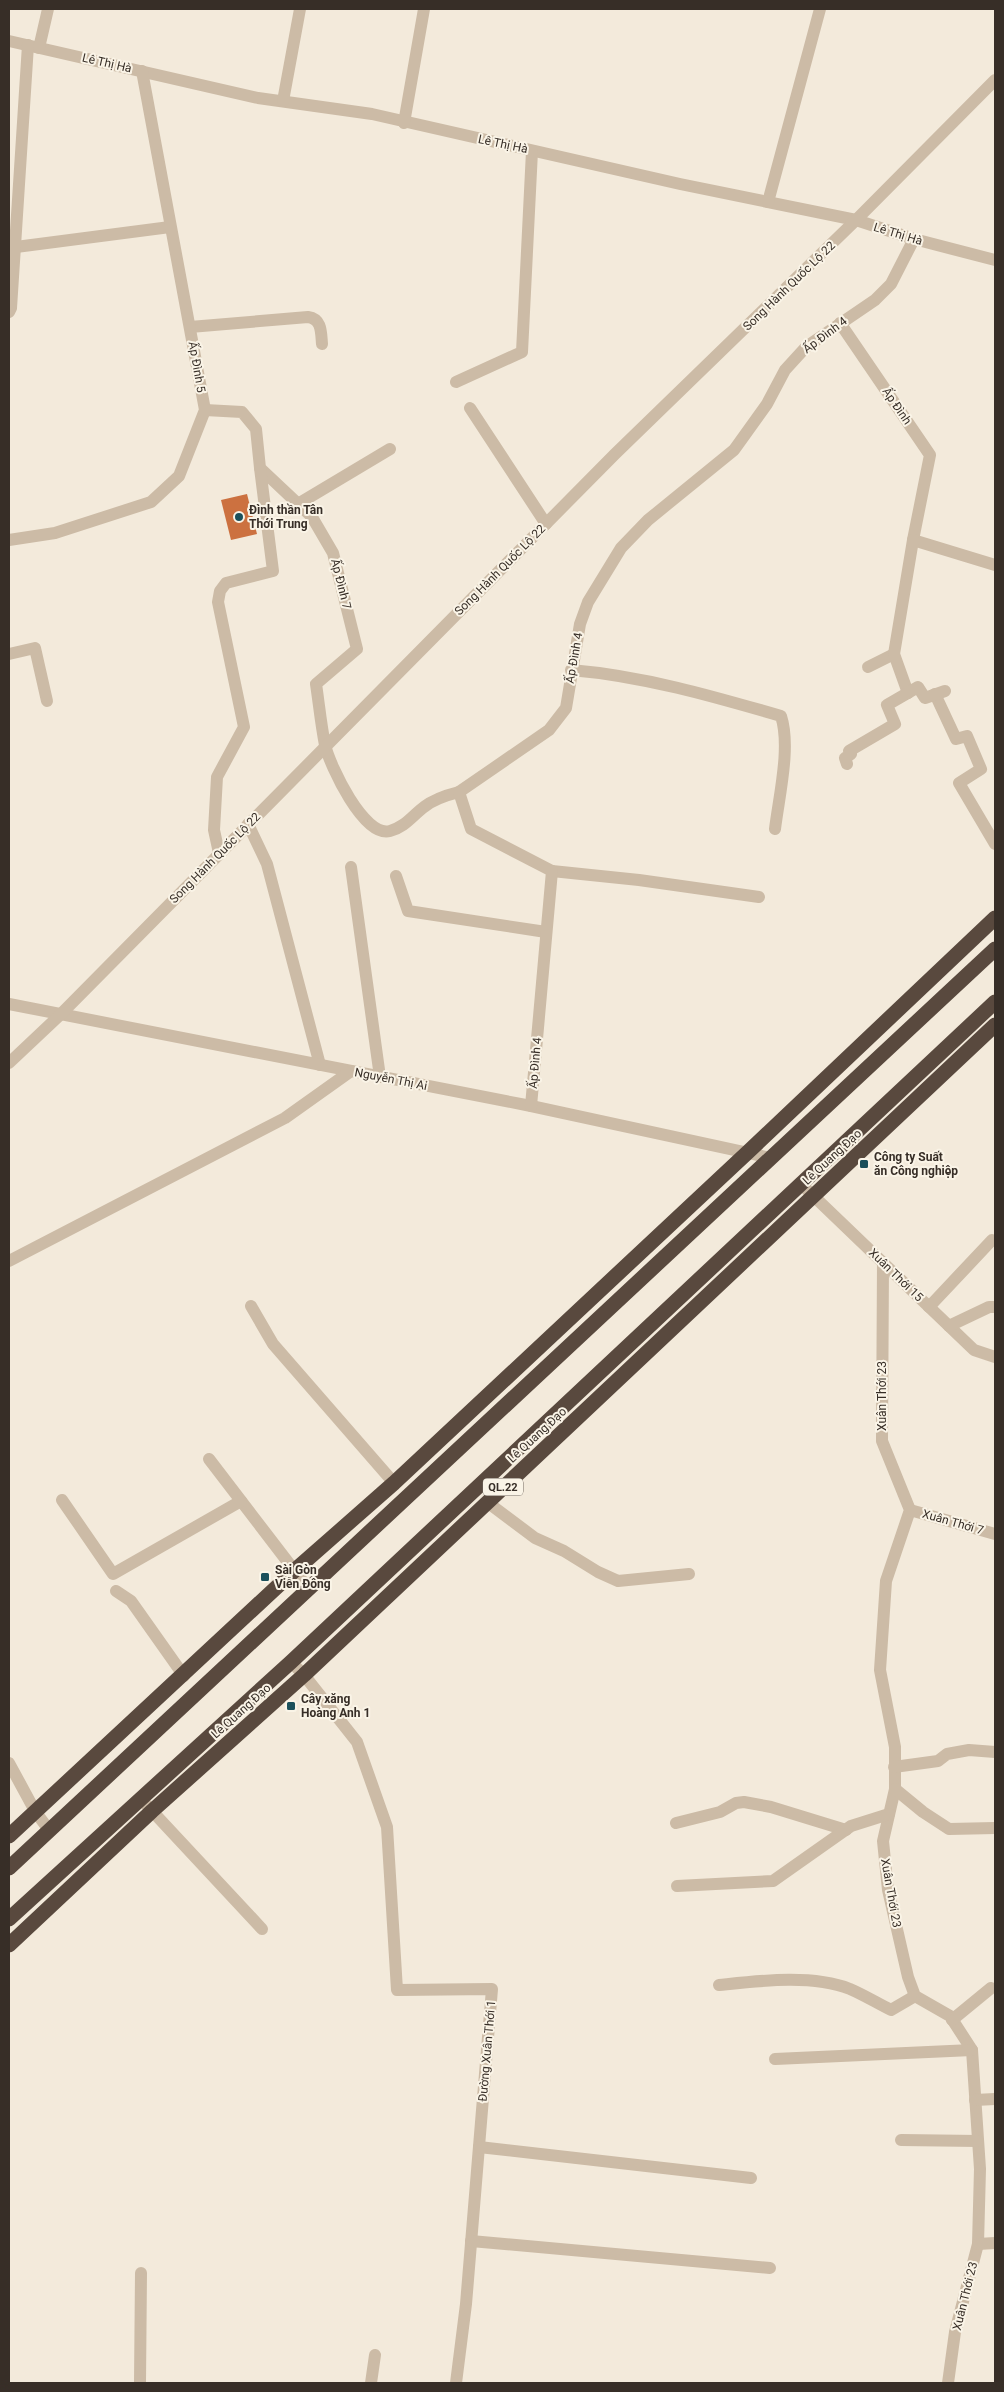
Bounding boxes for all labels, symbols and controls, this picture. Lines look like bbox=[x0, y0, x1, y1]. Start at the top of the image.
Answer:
street label: Lê Thị Hà bbox=[81, 51, 133, 75]
street label: Lê Thị Hà bbox=[477, 132, 529, 156]
street label: Lê Thị Hà bbox=[872, 220, 924, 248]
street label: Song Hành Quốc Lộ 22 bbox=[740, 238, 838, 334]
street label: Ấp Đình 4 bbox=[799, 312, 850, 356]
street label: Ấp Đình 5 bbox=[186, 340, 210, 394]
street label: Ấp Đình bbox=[880, 384, 916, 427]
place label: Đình thần Tân Thới Trung bbox=[249, 503, 323, 531]
marker: Đình thần Tân Thới Trung bbox=[233, 511, 245, 523]
street label: Song Hành Quốc Lộ 22 bbox=[452, 522, 548, 618]
street label: Ấp Đình 7 bbox=[328, 557, 356, 611]
street label: Ấp Đình 4 bbox=[561, 631, 585, 685]
street label: Song Hành Quốc Lộ 22 bbox=[167, 810, 263, 906]
street label: Ấp Đình 4 bbox=[524, 1036, 544, 1089]
street label: Nguyễn Thị Ai bbox=[354, 1065, 429, 1093]
street label: Lê Quang Đạo bbox=[800, 1126, 864, 1188]
place label: Công ty Suất ăn Công nghiệp bbox=[874, 1150, 958, 1178]
marker: Công ty Suất ăn Công nghiệp bbox=[858, 1158, 870, 1170]
street label: Xuân Thới 15 bbox=[866, 1246, 926, 1304]
street label: Xuân Thới 23 bbox=[875, 1361, 889, 1431]
street label: Lê Quang Đạo bbox=[505, 1404, 569, 1466]
road number: QL.22 bbox=[483, 1478, 523, 1495]
street label: Xuân Thới 7 bbox=[921, 1507, 986, 1538]
place label: Sài Gòn Viễn Đông bbox=[275, 1563, 331, 1591]
marker: Sài Gòn Viễn Đông bbox=[259, 1571, 271, 1583]
street label: Lê Quang Đạo bbox=[208, 1681, 274, 1741]
place label: Cây xăng Hoàng Anh 1 bbox=[301, 1692, 370, 1720]
marker: Cây xăng Hoàng Anh 1 bbox=[285, 1700, 297, 1712]
street label: Xuân Thới 23 bbox=[878, 1857, 904, 1929]
street label: Đường Xuân Thới 1 bbox=[476, 2000, 498, 2102]
street label: Xuân Thới 23 bbox=[950, 2260, 980, 2332]

